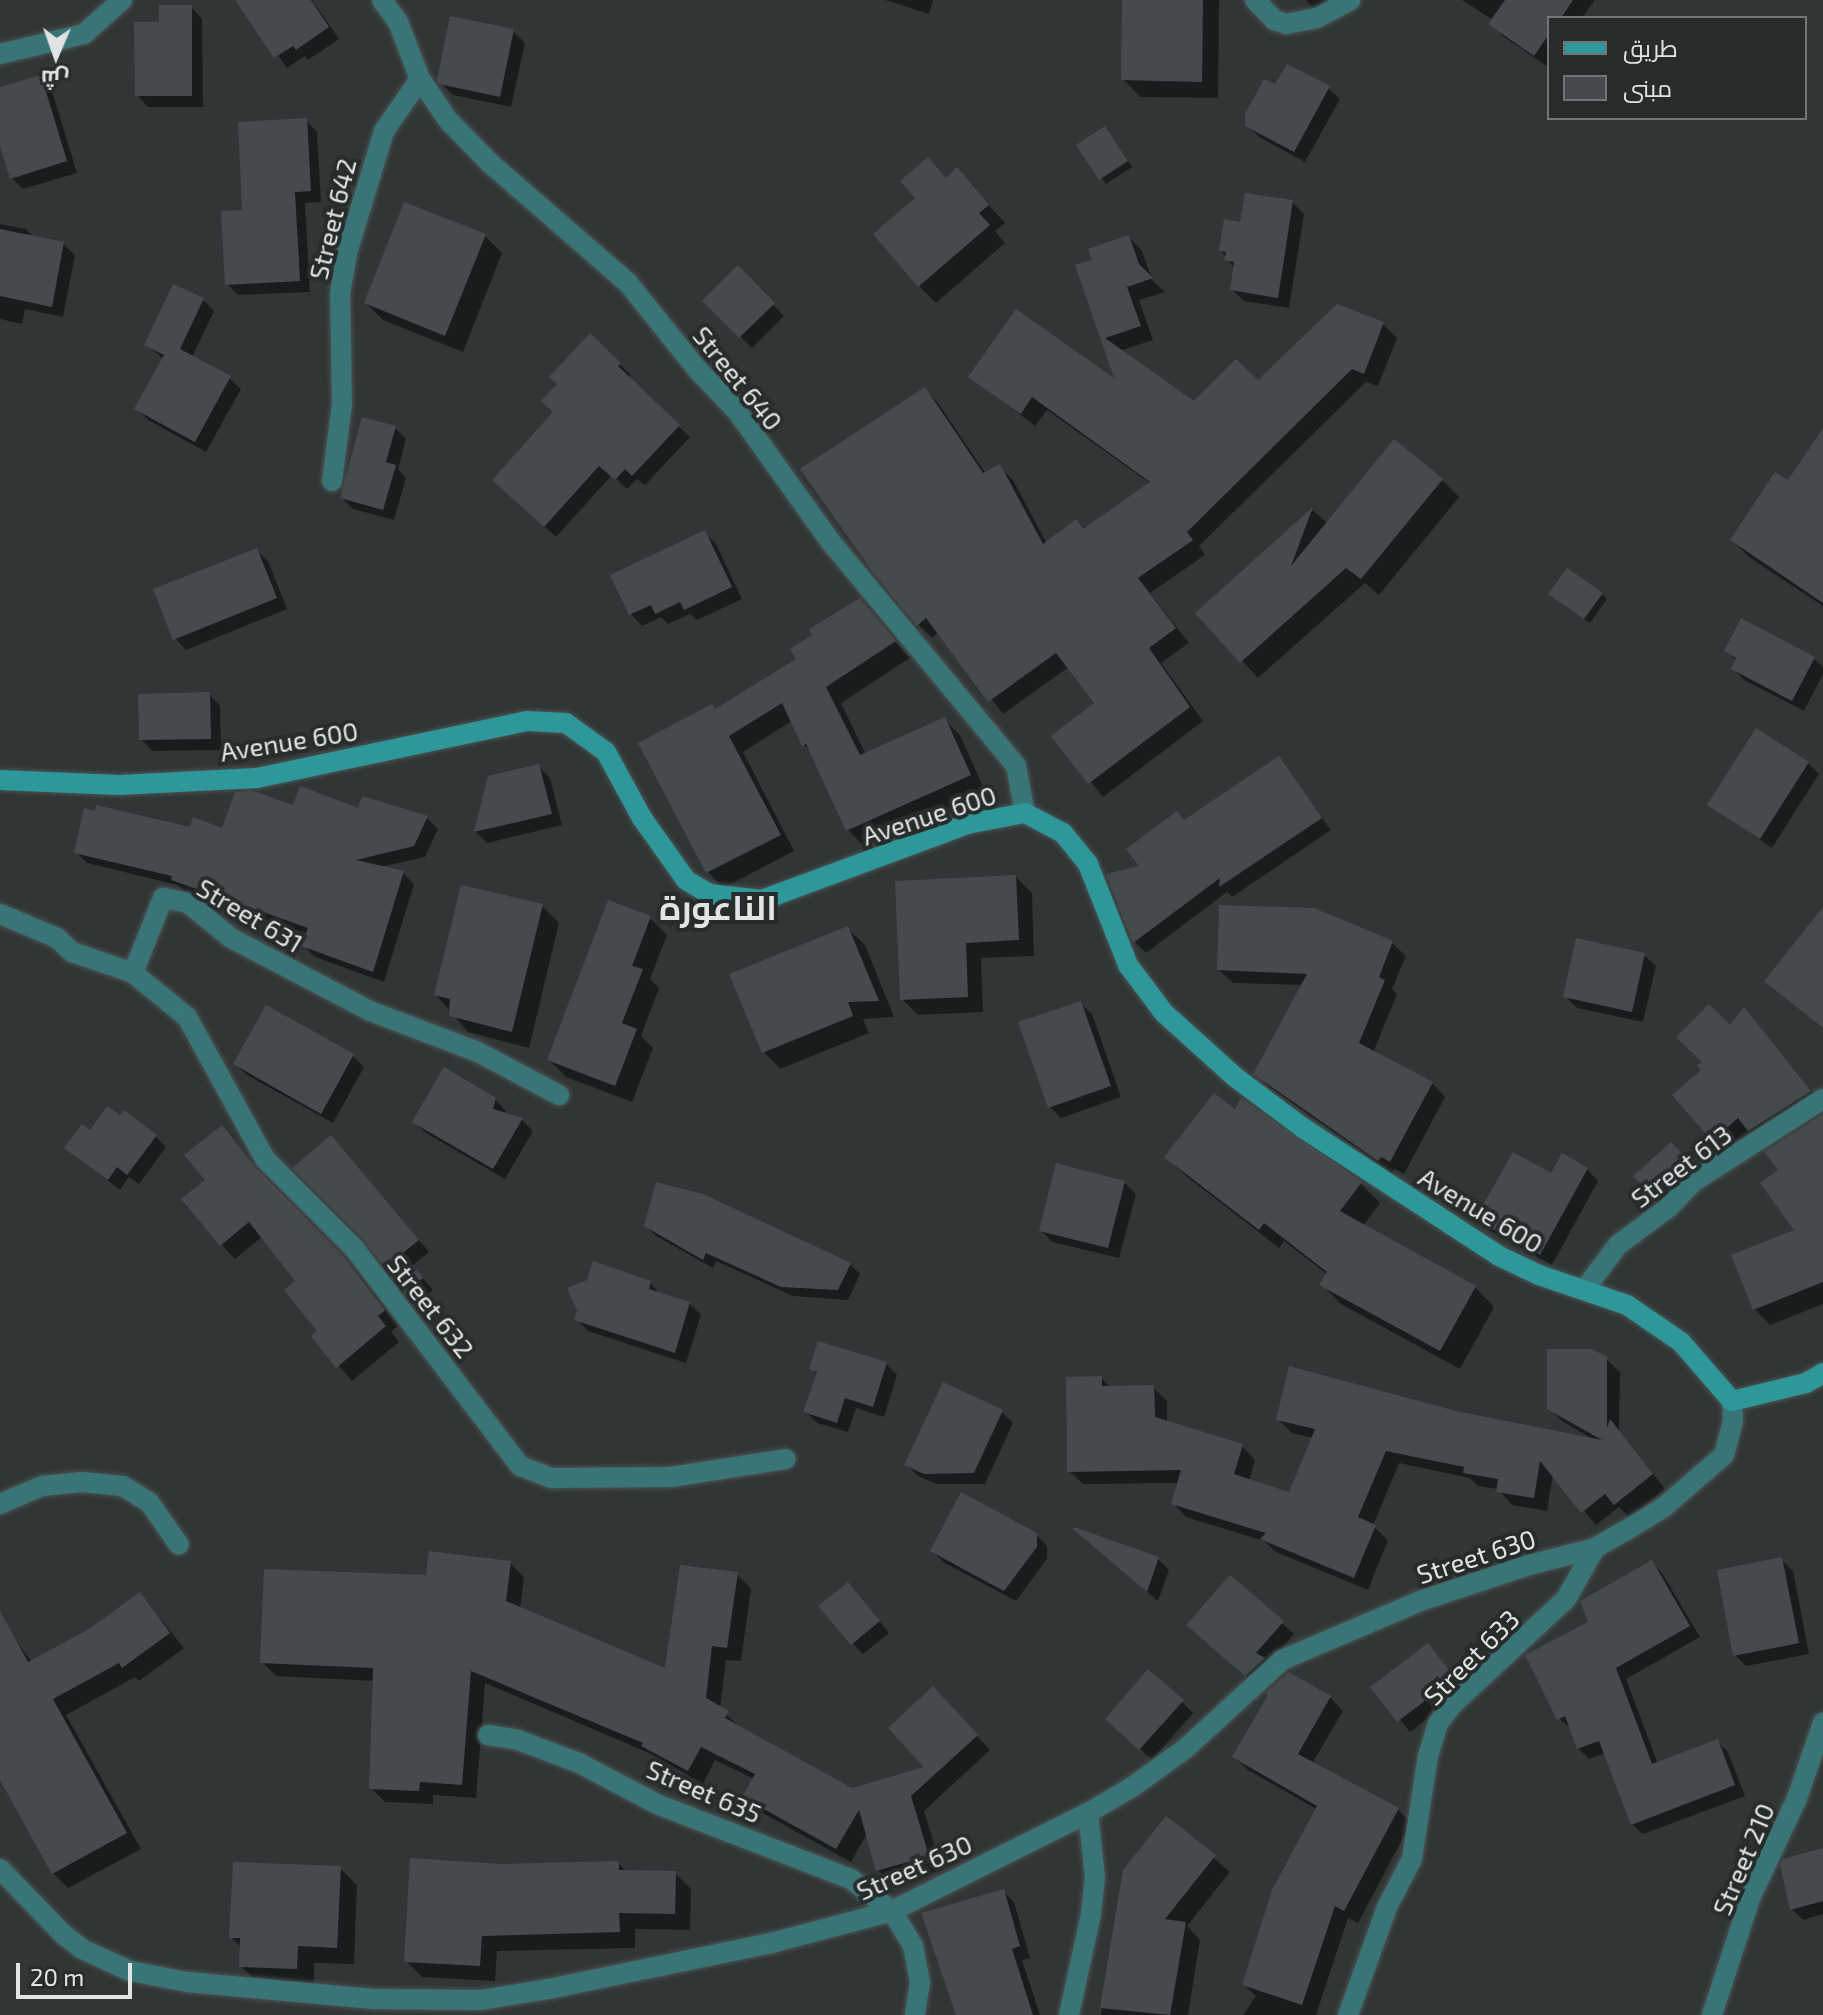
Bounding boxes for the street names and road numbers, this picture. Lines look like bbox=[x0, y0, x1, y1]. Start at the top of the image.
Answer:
street label: Street 642 bbox=[302, 155, 362, 283]
street label: Street 640 bbox=[687, 320, 789, 436]
street label: Avenue 600 bbox=[218, 715, 360, 767]
street label: Avenue 600 bbox=[858, 779, 1000, 851]
street label: Street 631 bbox=[192, 871, 308, 959]
street label: Street 613 bbox=[1625, 1118, 1737, 1214]
street label: Avenue 600 bbox=[1413, 1161, 1549, 1259]
street label: Street 632 bbox=[381, 1248, 481, 1364]
street label: Street 630 bbox=[1413, 1522, 1539, 1590]
street label: Street 633 bbox=[1417, 1603, 1525, 1711]
street label: Street 635 bbox=[642, 1753, 766, 1829]
street label: Street 210 bbox=[1705, 1798, 1781, 1920]
street label: Street 630 bbox=[851, 1828, 977, 1906]

